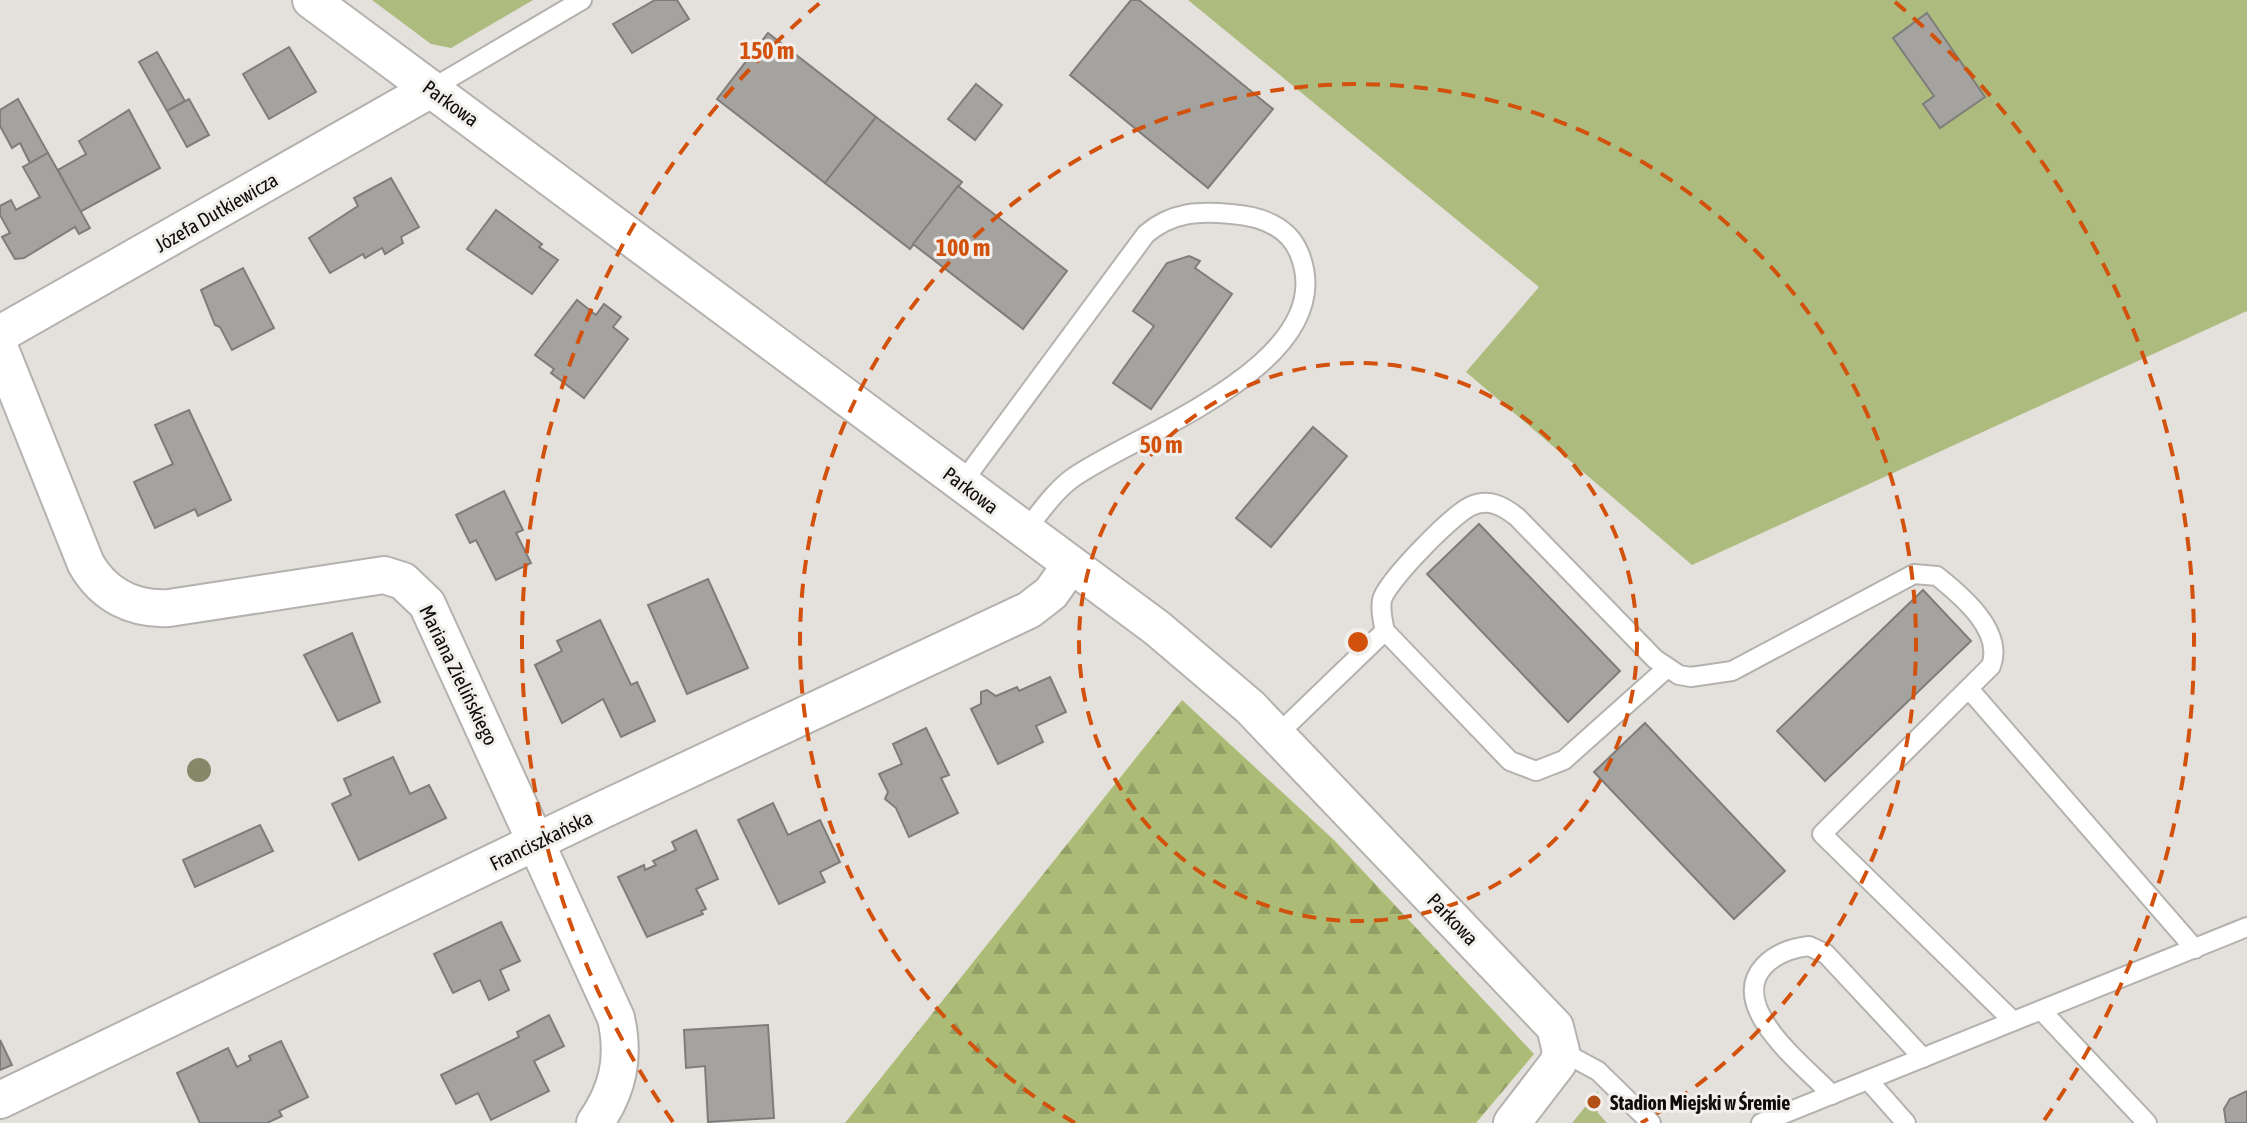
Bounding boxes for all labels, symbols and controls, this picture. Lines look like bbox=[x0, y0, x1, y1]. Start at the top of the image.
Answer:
text: 150 m bbox=[740, 37, 794, 64]
street label: Parkowa bbox=[419, 75, 483, 131]
street label: Józefa Dutkiewicza bbox=[151, 168, 281, 256]
text: 100 m bbox=[936, 234, 990, 261]
text: 50 m bbox=[1139, 431, 1183, 458]
street label: Parkowa bbox=[939, 462, 1003, 518]
street label: Mariana Zielińskiego bbox=[415, 601, 503, 749]
centre of rings bbox=[1344, 628, 1372, 656]
street label: Franciszkańska bbox=[486, 805, 596, 875]
street label: Parkowa bbox=[1423, 888, 1483, 950]
place label: Stadion Miejski w Śremie bbox=[1610, 1091, 1790, 1114]
marker: Stadion Miejski w Śremie bbox=[1585, 1093, 1603, 1111]

